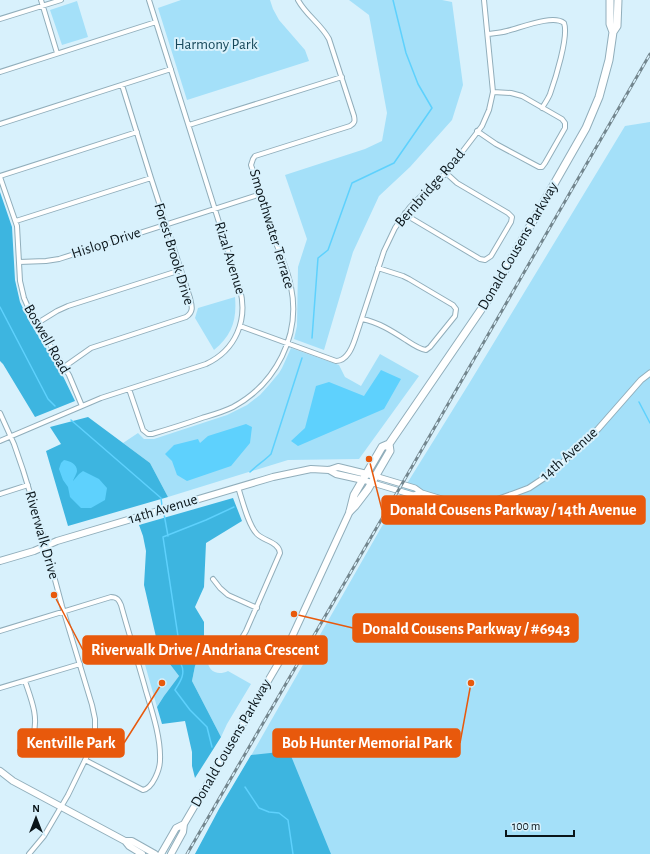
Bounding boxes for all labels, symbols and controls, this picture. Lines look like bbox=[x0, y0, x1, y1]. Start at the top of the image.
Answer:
park label: Harmony Park bbox=[174, 37, 258, 52]
street label: Bernbridge Road bbox=[392, 146, 468, 230]
street label: Smoothwater Terrace bbox=[247, 168, 297, 291]
street label: Donald Cousens Parkway bbox=[475, 179, 561, 313]
street label: Forest Brook Drive bbox=[151, 201, 197, 307]
street label: Rizal Avenue bbox=[212, 220, 248, 296]
street label: Hislop Drive bbox=[70, 225, 143, 261]
street label: Boswell Road bbox=[21, 302, 73, 376]
street label: 14th Avenue bbox=[538, 425, 601, 483]
street label: Riverwalk Drive bbox=[22, 489, 62, 581]
street label: 14th Avenue bbox=[127, 491, 199, 527]
callout: Donald Cousens Parkway / 14th Avenue bbox=[382, 496, 645, 524]
text: Donald Cousens Parkway / 14th Avenue bbox=[389, 502, 637, 519]
callout: Donald Cousens Parkway / #6943 bbox=[353, 614, 578, 642]
text: Donald Cousens Parkway / #6943 bbox=[362, 621, 570, 638]
callout: Riverwalk Drive / Andriana Crescent bbox=[83, 636, 327, 664]
text: Riverwalk Drive / Andriana Crescent bbox=[91, 642, 320, 658]
street label: Donald Cousens Parkway bbox=[188, 676, 274, 810]
callout: Kentville Park bbox=[18, 729, 124, 757]
callout: Bob Hunter Memorial Park bbox=[273, 729, 460, 757]
text: Kentville Park bbox=[26, 735, 116, 751]
text: Bob Hunter Memorial Park bbox=[282, 735, 452, 751]
north arrow bbox=[16, 798, 56, 838]
text: N bbox=[32, 803, 40, 814]
scale bar bbox=[506, 812, 574, 838]
text: 100 m bbox=[512, 820, 540, 832]

